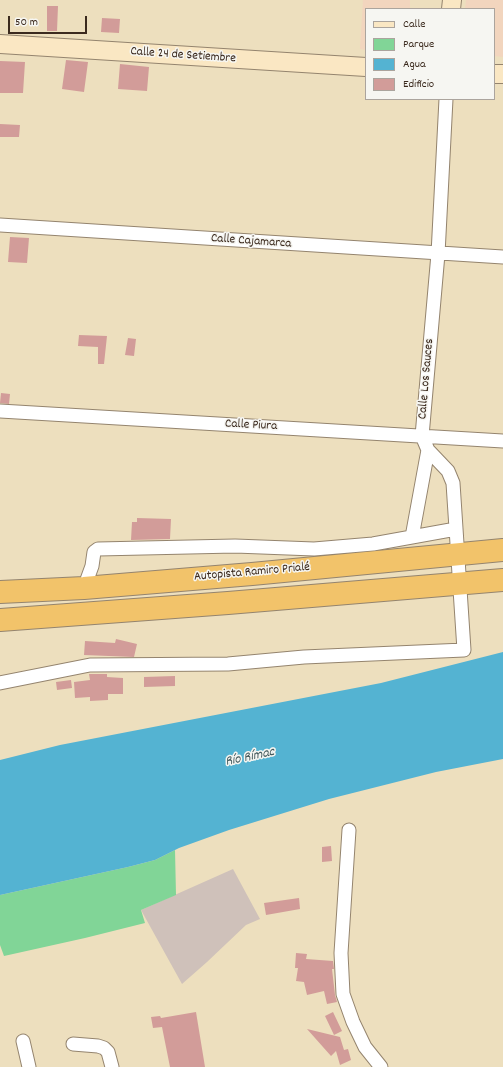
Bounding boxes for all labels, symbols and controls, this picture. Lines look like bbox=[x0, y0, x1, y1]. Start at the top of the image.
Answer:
scale bar bbox=[10, 8, 89, 34]
legend bbox=[365, 8, 495, 100]
text: 50 m bbox=[15, 14, 38, 31]
text: Calle bbox=[403, 16, 426, 33]
text: Parque bbox=[403, 36, 434, 53]
street label: Calle 24 de Setiembre bbox=[130, 45, 236, 67]
text: Agua bbox=[403, 56, 426, 73]
text: Edificio bbox=[403, 76, 434, 93]
street label: Calle Cajamarca bbox=[210, 231, 292, 253]
street label: Calle Los Sauces bbox=[416, 338, 438, 420]
street label: Calle Piura bbox=[225, 417, 277, 435]
street label: Autopista Ramiro Prialé bbox=[193, 560, 311, 586]
water label: Río Rímac bbox=[224, 745, 276, 771]

